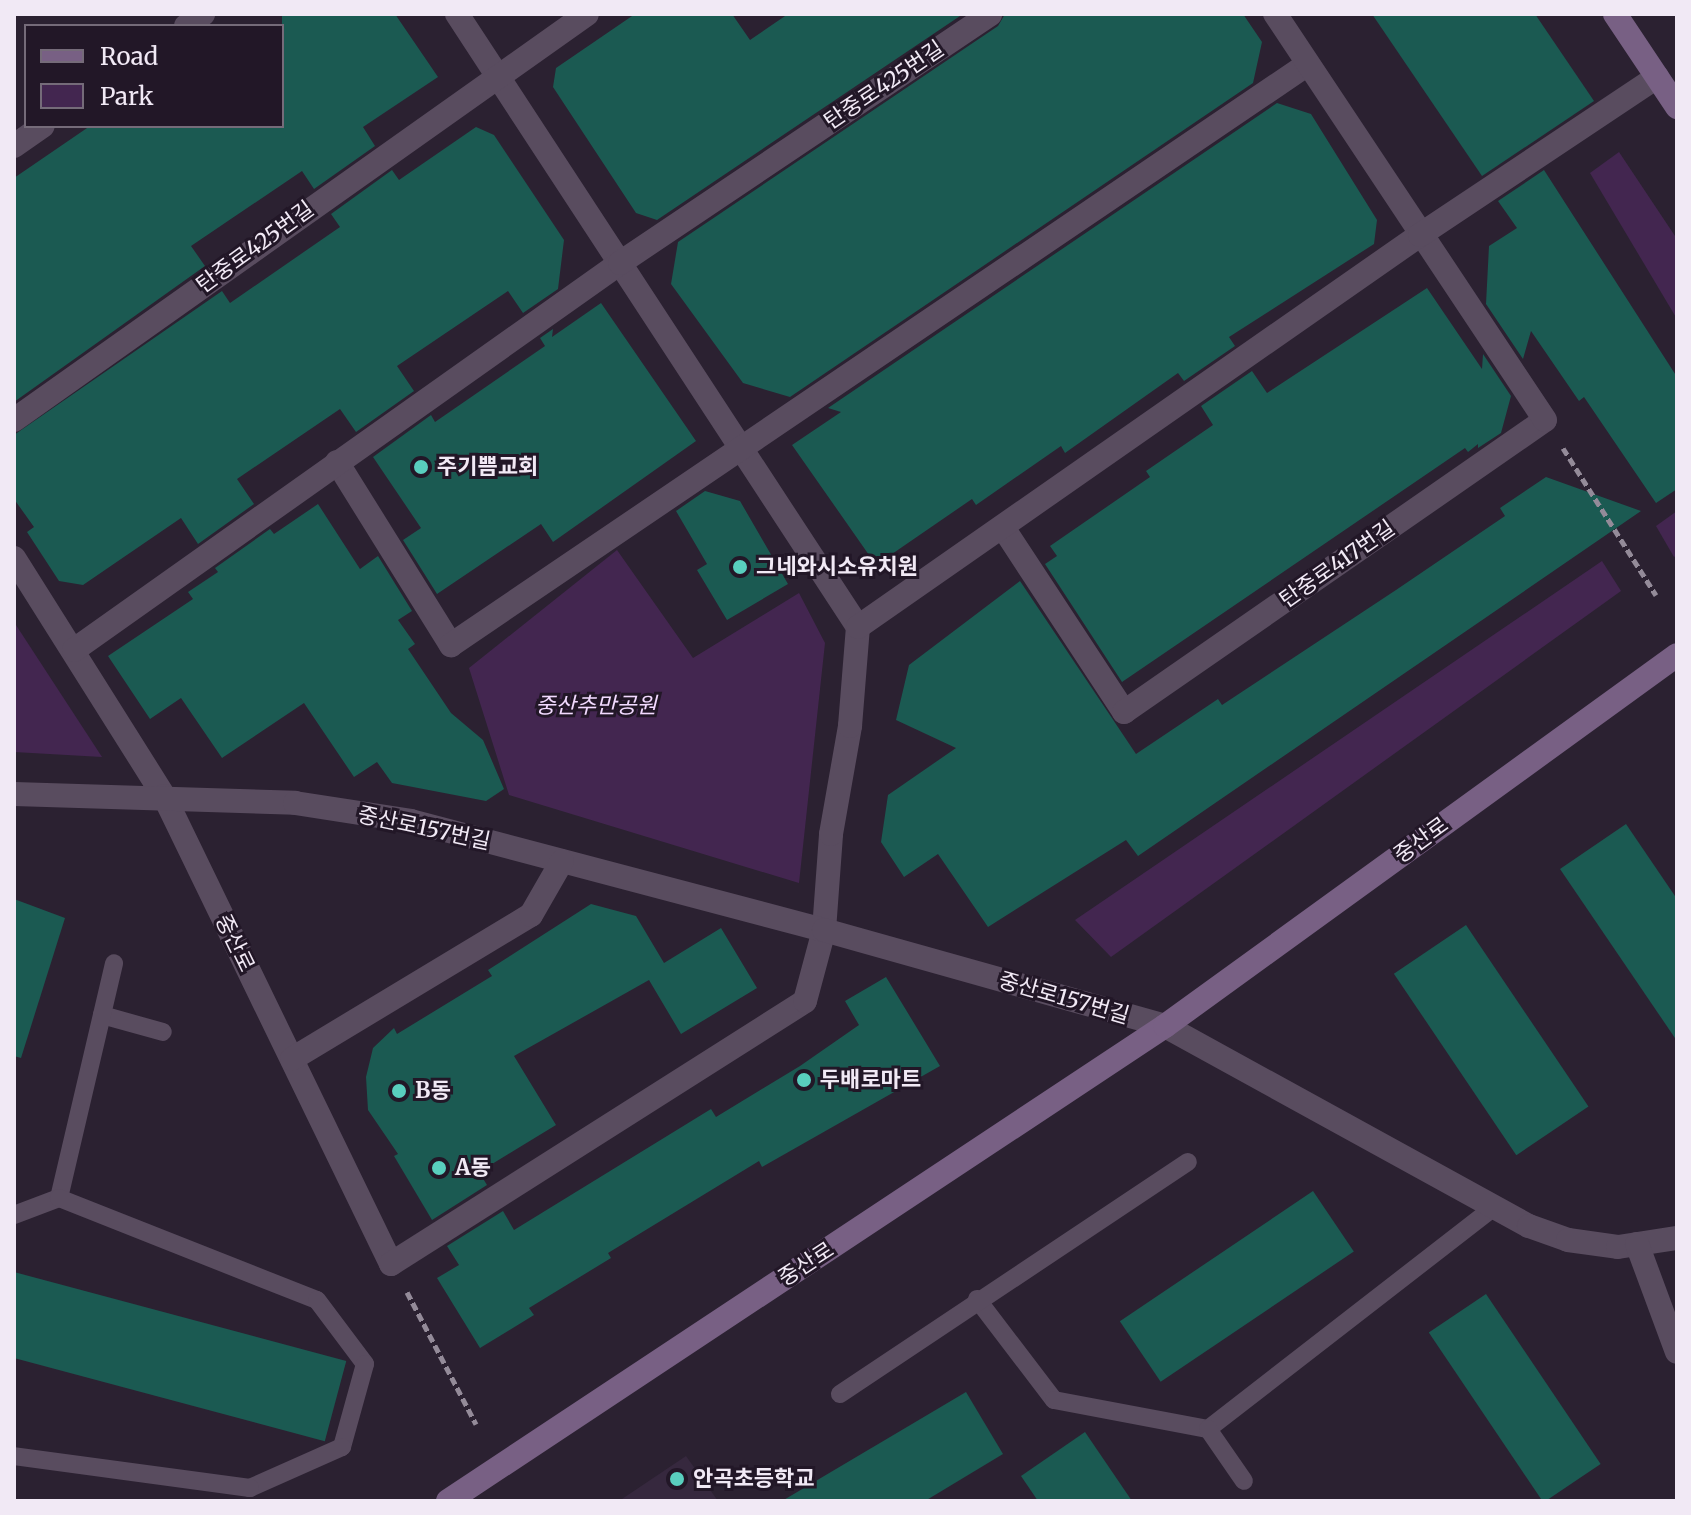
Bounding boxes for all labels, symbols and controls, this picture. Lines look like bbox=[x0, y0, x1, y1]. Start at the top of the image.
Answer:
legend bbox=[24, 24, 284, 128]
street label: 탄중로425번길 bbox=[819, 35, 949, 135]
text: Road bbox=[100, 41, 158, 72]
text: Park bbox=[100, 81, 153, 112]
street label: 탄중로425번길 bbox=[191, 196, 319, 298]
place label: 주기쁨교회 bbox=[437, 454, 538, 480]
marker: 주기쁨교회 bbox=[412, 458, 430, 476]
street label: 탄중로417번길 bbox=[1274, 515, 1400, 613]
place label: 그네와시소유치원 bbox=[756, 554, 918, 580]
marker: 그네와시소유치원 bbox=[731, 558, 749, 576]
park label: 중산추만공원 bbox=[535, 693, 657, 719]
street label: 중산로157번길 bbox=[355, 801, 493, 855]
street label: 중산로 bbox=[1389, 811, 1453, 869]
street label: 중산로 bbox=[210, 910, 260, 976]
street label: 중산로157번길 bbox=[996, 967, 1132, 1029]
place label: 두배로마트 bbox=[820, 1067, 921, 1093]
marker: 두배로마트 bbox=[795, 1071, 813, 1089]
place label: B동 bbox=[415, 1078, 451, 1104]
marker: B동 bbox=[390, 1082, 408, 1100]
place label: A동 bbox=[455, 1155, 491, 1181]
marker: A동 bbox=[430, 1159, 448, 1177]
street label: 중산로 bbox=[773, 1236, 839, 1292]
place label: 안곡초등학교 bbox=[693, 1466, 814, 1492]
marker: 안곡초등학교 bbox=[668, 1470, 686, 1488]

